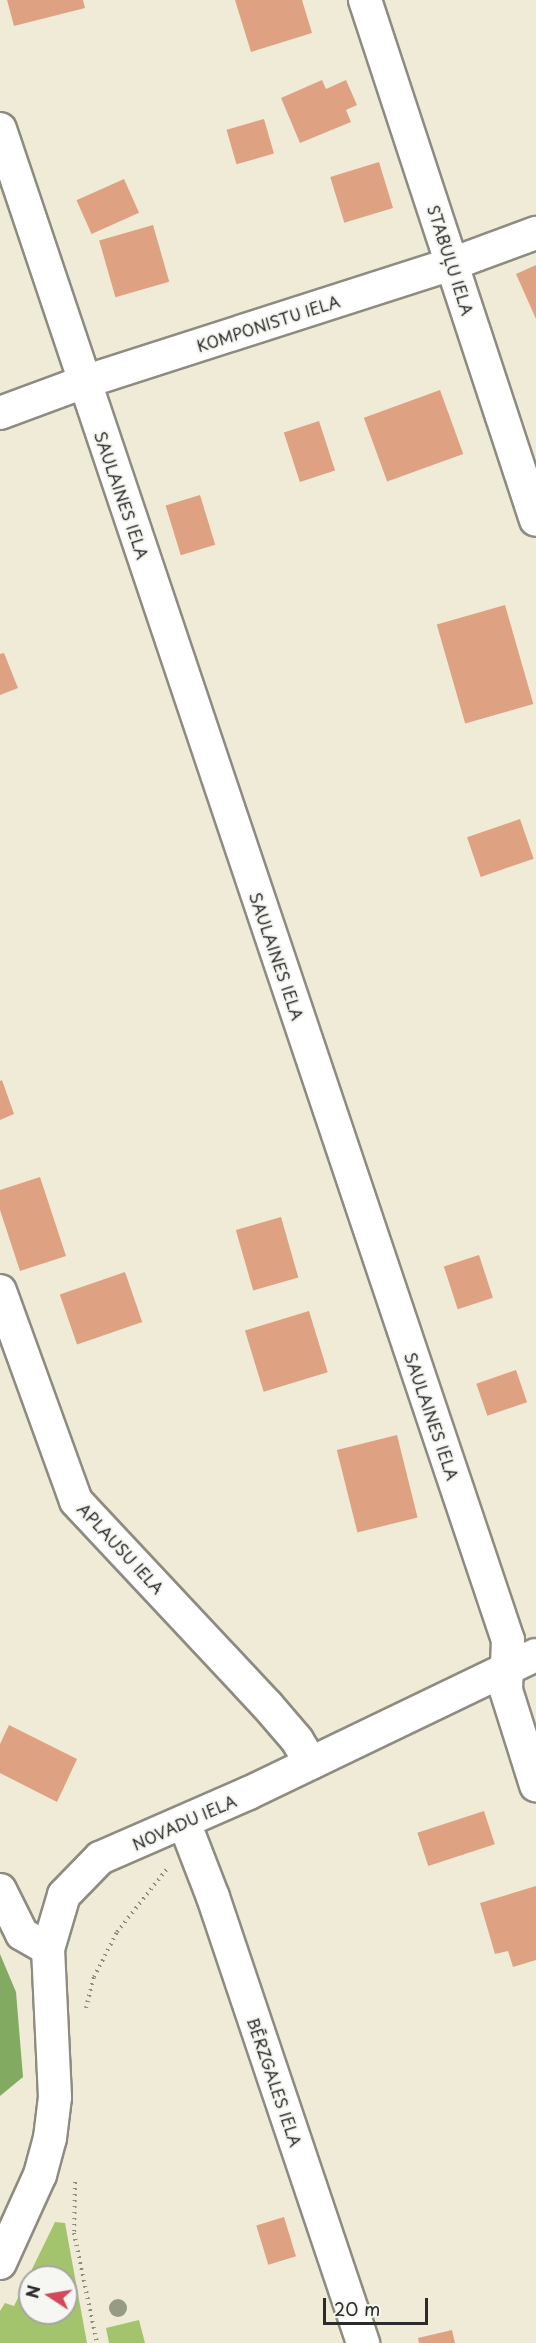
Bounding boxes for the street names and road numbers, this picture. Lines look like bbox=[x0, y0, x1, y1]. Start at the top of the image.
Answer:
street label: STABUĻU IELA bbox=[424, 202, 478, 318]
street label: KOMPONISTU IELA bbox=[193, 291, 343, 355]
street label: SAULAINES IELA bbox=[91, 428, 153, 562]
street label: SAULAINES IELA bbox=[246, 889, 308, 1023]
street label: SAULAINES IELA bbox=[401, 1349, 463, 1483]
street label: APLAUSU IELA bbox=[74, 1498, 168, 1598]
street label: NOVADU IELA bbox=[128, 1790, 240, 1854]
street label: BĒRZGALES IELA bbox=[244, 2014, 306, 2150]

